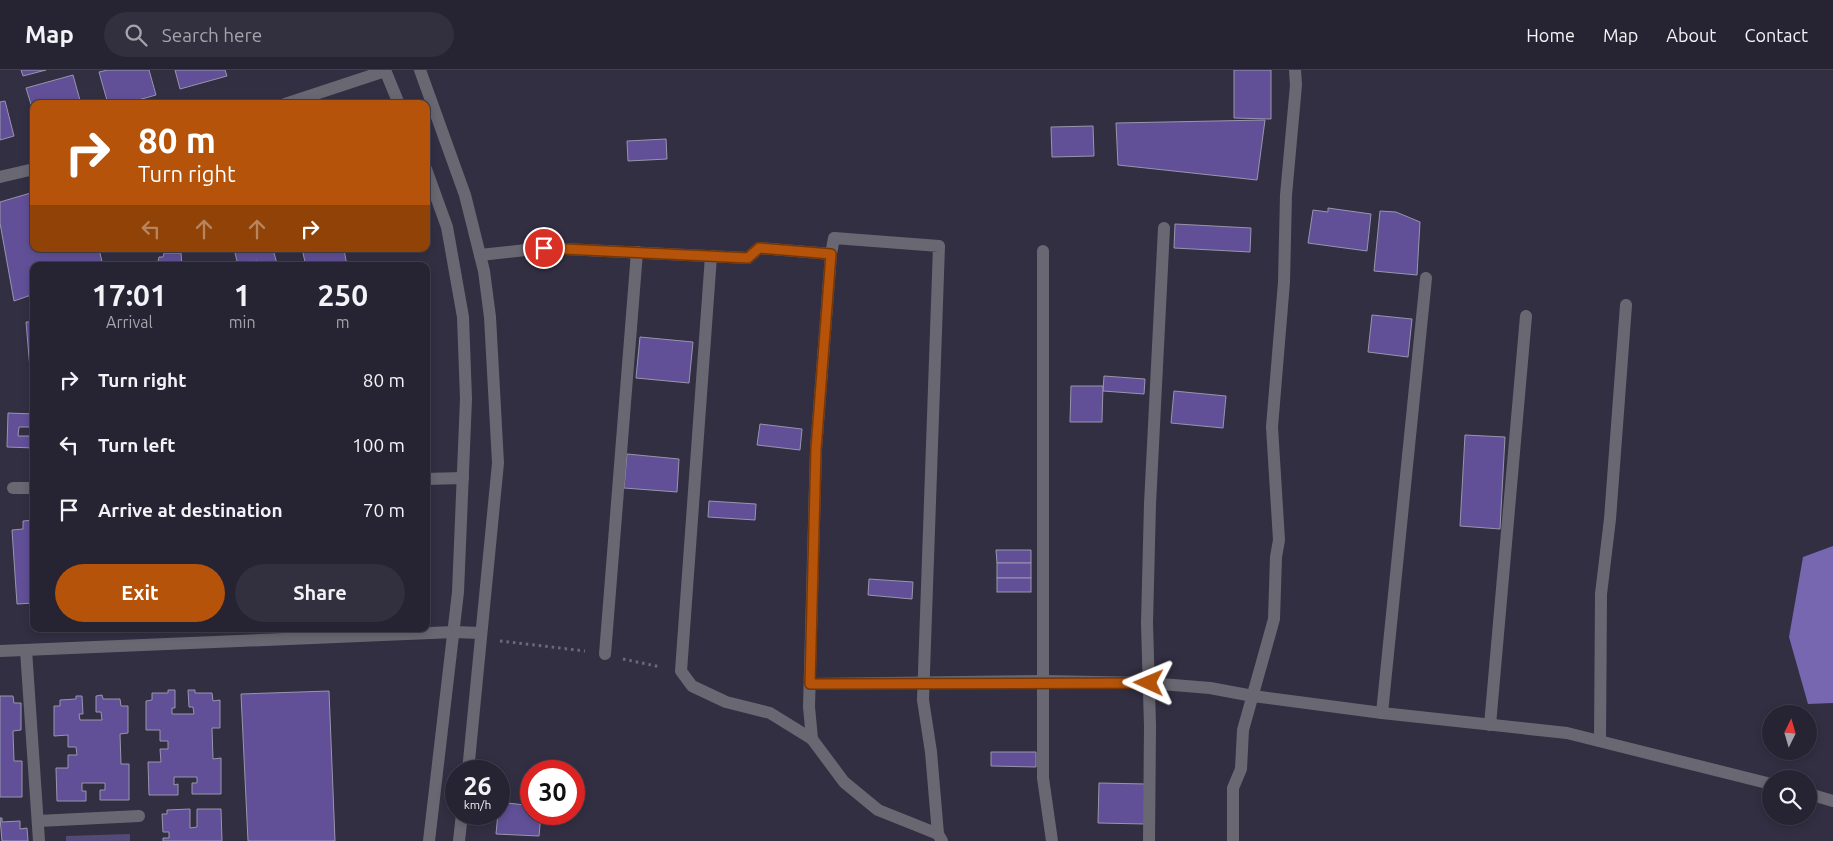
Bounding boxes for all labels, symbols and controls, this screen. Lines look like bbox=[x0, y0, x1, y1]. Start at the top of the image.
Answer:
search box bbox=[104, 12, 454, 57]
text: Map bbox=[25, 21, 74, 48]
icon: search bbox=[122, 21, 150, 49]
text: Search here bbox=[162, 24, 262, 46]
text: Home bbox=[1526, 25, 1575, 45]
text: Map bbox=[1603, 25, 1638, 45]
text: About bbox=[1666, 25, 1716, 45]
text: Contact bbox=[1744, 25, 1808, 45]
icon: right bbox=[55, 120, 120, 185]
text: 80 m bbox=[138, 120, 216, 160]
text: Turn right bbox=[138, 161, 236, 186]
icon: left bbox=[137, 215, 165, 243]
icon: ahead bbox=[190, 215, 218, 243]
icon: ahead bbox=[243, 215, 271, 243]
icon: right bbox=[296, 215, 324, 243]
pin bbox=[523, 227, 565, 269]
icon: arrive bbox=[530, 234, 558, 262]
text: 17:01 bbox=[92, 278, 167, 312]
text: 1 bbox=[234, 278, 251, 312]
text: 250 bbox=[317, 278, 368, 312]
text: Arrival bbox=[106, 313, 153, 331]
text: min bbox=[229, 313, 256, 331]
text: m bbox=[336, 313, 350, 331]
icon: right bbox=[55, 366, 83, 394]
text: Turn right bbox=[98, 369, 186, 391]
text: 80 m bbox=[363, 369, 405, 391]
icon: left bbox=[55, 431, 83, 459]
text: Turn left bbox=[98, 434, 176, 456]
text: 100 m bbox=[352, 434, 405, 456]
icon: arrive bbox=[55, 496, 83, 524]
text: Arrive at destination bbox=[98, 499, 283, 521]
text: 70 m bbox=[363, 499, 405, 521]
button: Exit bbox=[55, 564, 225, 622]
button: Share bbox=[235, 564, 405, 622]
position arrow bbox=[1122, 656, 1174, 708]
north arrow bbox=[1762, 705, 1818, 760]
map controls bbox=[1762, 705, 1817, 825]
speed limit sign: 30 bbox=[520, 760, 585, 825]
button: search bbox=[1762, 770, 1817, 825]
text: 26 bbox=[463, 772, 492, 800]
text: km/h bbox=[464, 798, 491, 811]

